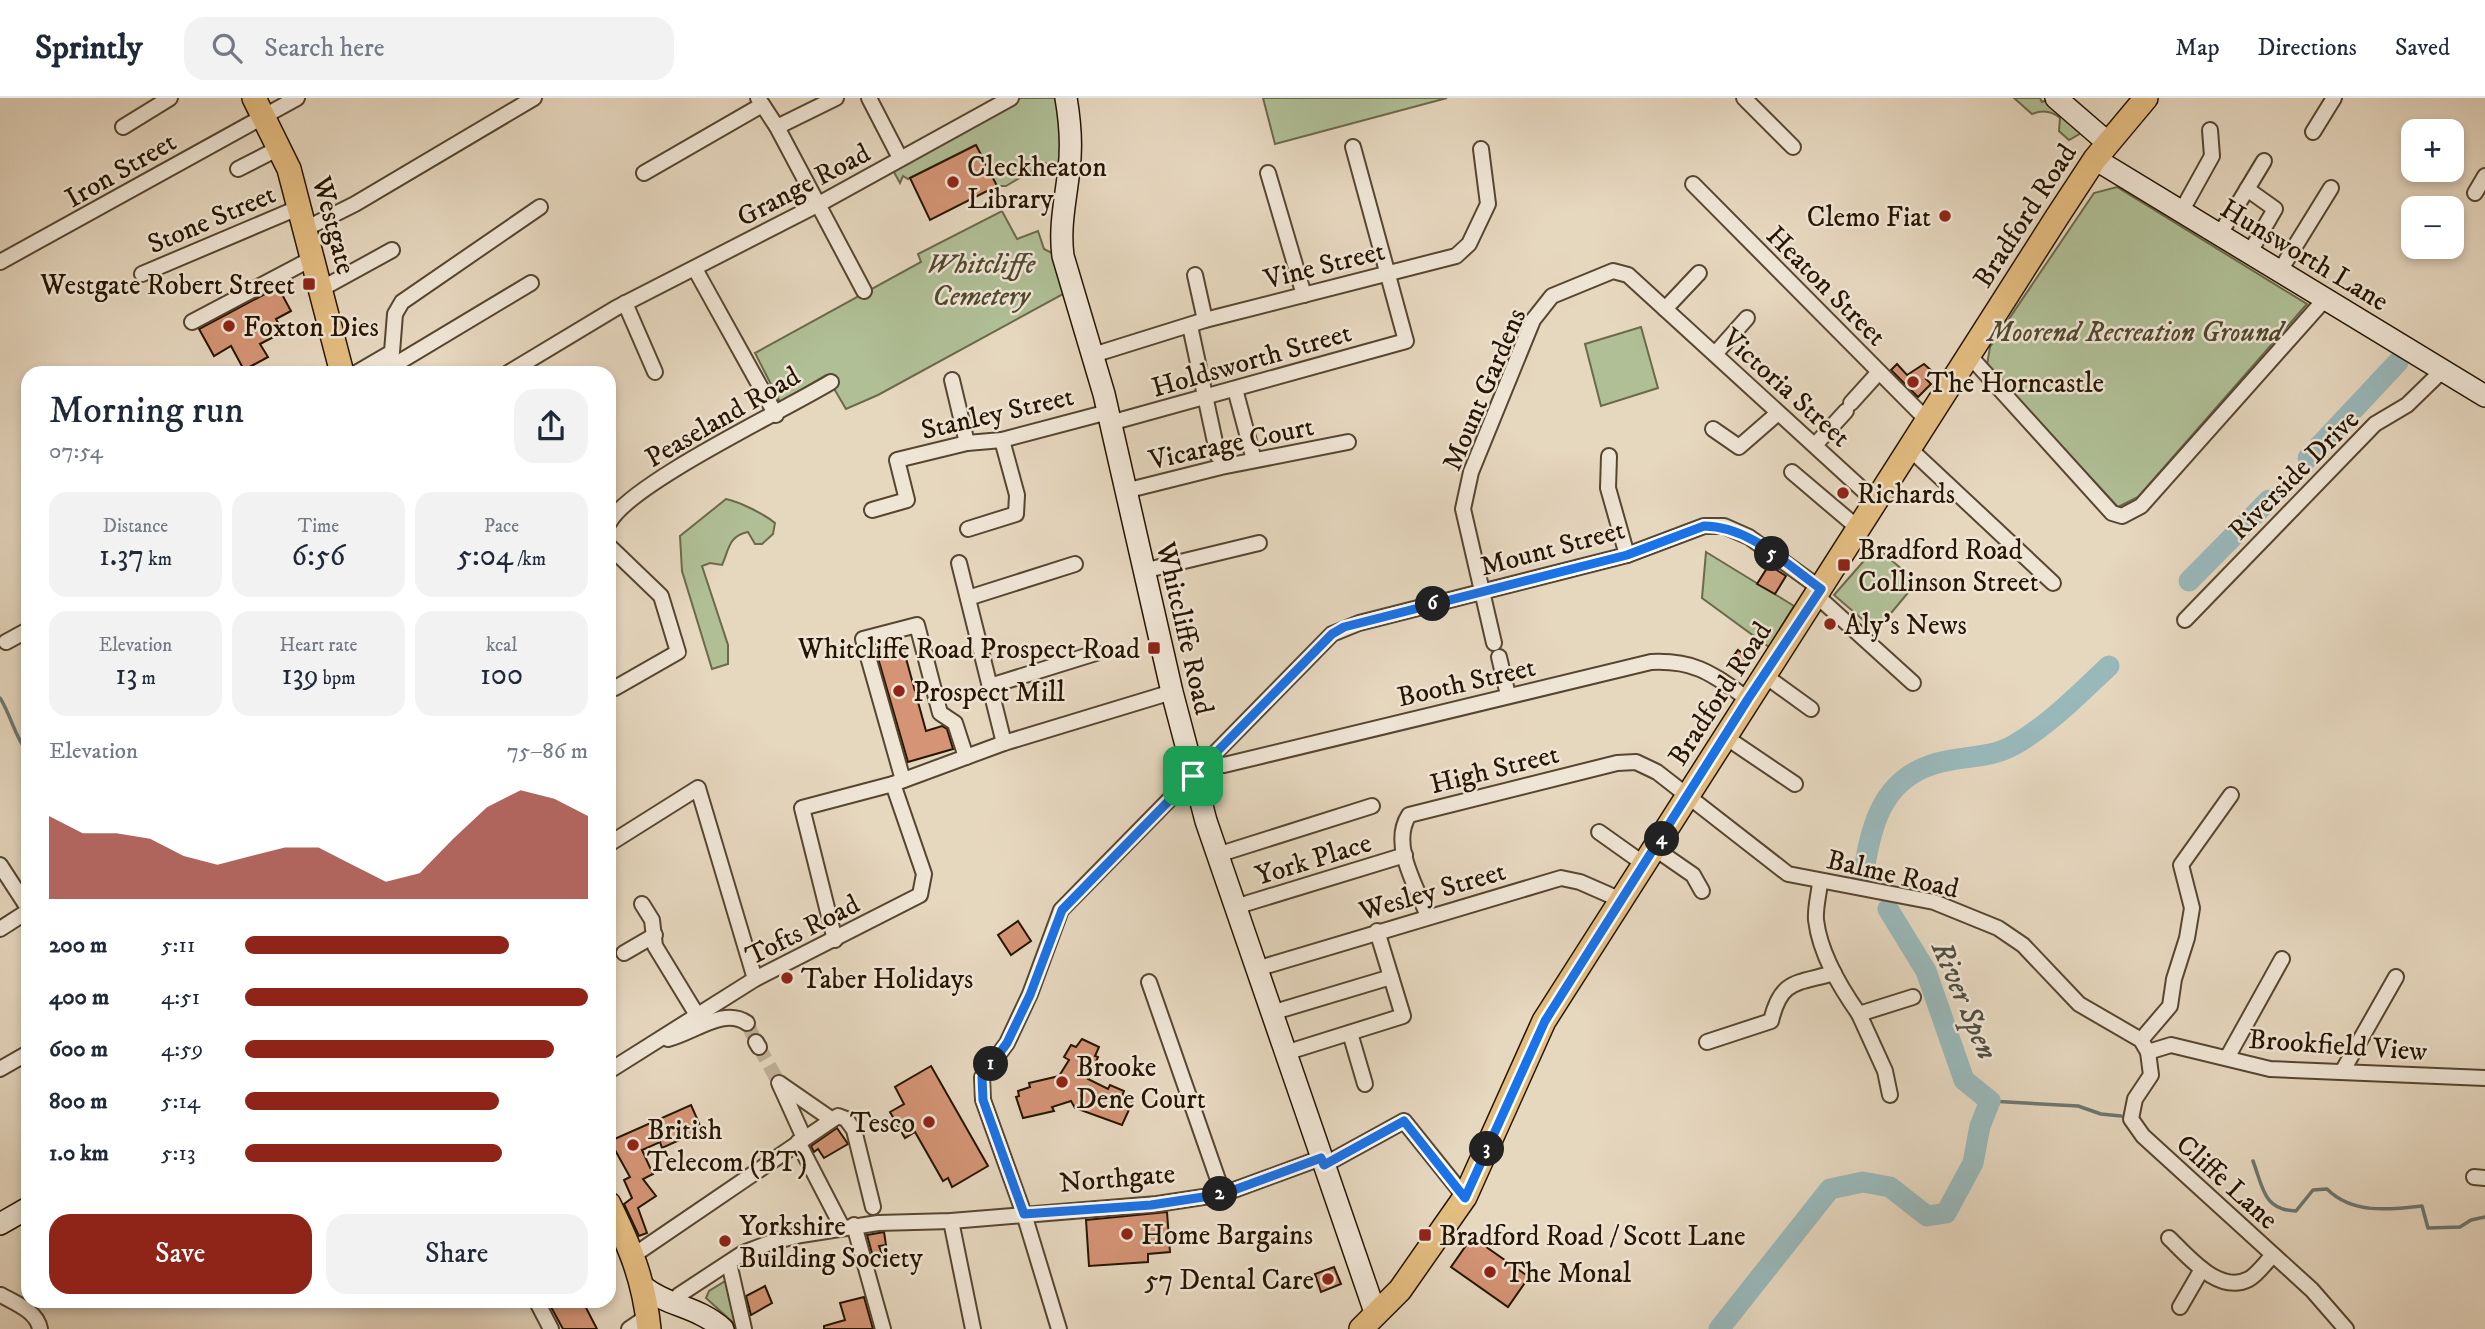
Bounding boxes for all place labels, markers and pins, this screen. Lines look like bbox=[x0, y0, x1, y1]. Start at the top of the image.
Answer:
place label: Cleckheaton Library bbox=[967, 150, 1107, 217]
marker: Cleckheaton Library bbox=[945, 174, 961, 190]
place label: Clemo Fiat bbox=[1807, 200, 1931, 235]
marker: Clemo Fiat bbox=[1937, 208, 1953, 224]
place label: Westgate Robert Street bbox=[39, 268, 295, 303]
marker: Westgate Robert Street bbox=[301, 276, 317, 292]
place label: Foxton Dies bbox=[243, 310, 379, 345]
marker: Foxton Dies bbox=[221, 318, 237, 334]
place label: The Horncastle bbox=[1927, 366, 2104, 401]
marker: The Horncastle bbox=[1905, 374, 1921, 390]
place label: Richards bbox=[1857, 477, 1955, 512]
marker: Richards bbox=[1835, 485, 1851, 501]
place label: Bradford Road Collinson Street bbox=[1858, 533, 2039, 600]
pin: 5 bbox=[1754, 536, 1790, 572]
marker: Bradford Road Collinson Street bbox=[1836, 557, 1852, 573]
pin: 6 bbox=[1416, 587, 1450, 622]
place label: Aly's News bbox=[1844, 608, 1967, 643]
marker: Aly's News bbox=[1822, 616, 1838, 632]
place label: Whitcliffe Road Prospect Road bbox=[797, 632, 1140, 667]
marker: Whitcliffe Road Prospect Road bbox=[1146, 640, 1162, 656]
place label: Prospect Mill bbox=[913, 675, 1066, 710]
marker: Prospect Mill bbox=[891, 683, 907, 699]
pin bbox=[1163, 746, 1223, 806]
pin: 4 bbox=[1644, 822, 1680, 856]
place label: Taber Holidays bbox=[801, 962, 973, 997]
marker: Taber Holidays bbox=[779, 970, 795, 986]
pin: 1 bbox=[974, 1046, 1009, 1082]
place label: Brooke Dene Court bbox=[1076, 1050, 1206, 1117]
marker: Brooke Dene Court bbox=[1054, 1074, 1070, 1090]
place label: Tesco bbox=[850, 1106, 915, 1141]
place label: British Telecom (BT) bbox=[647, 1113, 807, 1180]
marker: Tesco bbox=[921, 1114, 937, 1130]
pin: 3 bbox=[1470, 1132, 1504, 1166]
marker: British Telecom (BT) bbox=[625, 1137, 641, 1153]
pin: 2 bbox=[1202, 1176, 1238, 1212]
place label: Yorkshire Building Society bbox=[739, 1209, 923, 1276]
place label: Home Bargains bbox=[1141, 1218, 1313, 1253]
place label: Bradford Road / Scott Lane bbox=[1439, 1219, 1746, 1254]
marker: Home Bargains bbox=[1119, 1226, 1135, 1242]
marker: Bradford Road / Scott Lane bbox=[1417, 1227, 1433, 1243]
marker: Yorkshire Building Society bbox=[717, 1233, 733, 1249]
place label: The Monal bbox=[1504, 1256, 1632, 1291]
place label: 57 Dental Care bbox=[1145, 1263, 1314, 1298]
marker: The Monal bbox=[1482, 1264, 1498, 1280]
marker: 57 Dental Care bbox=[1320, 1271, 1336, 1287]

